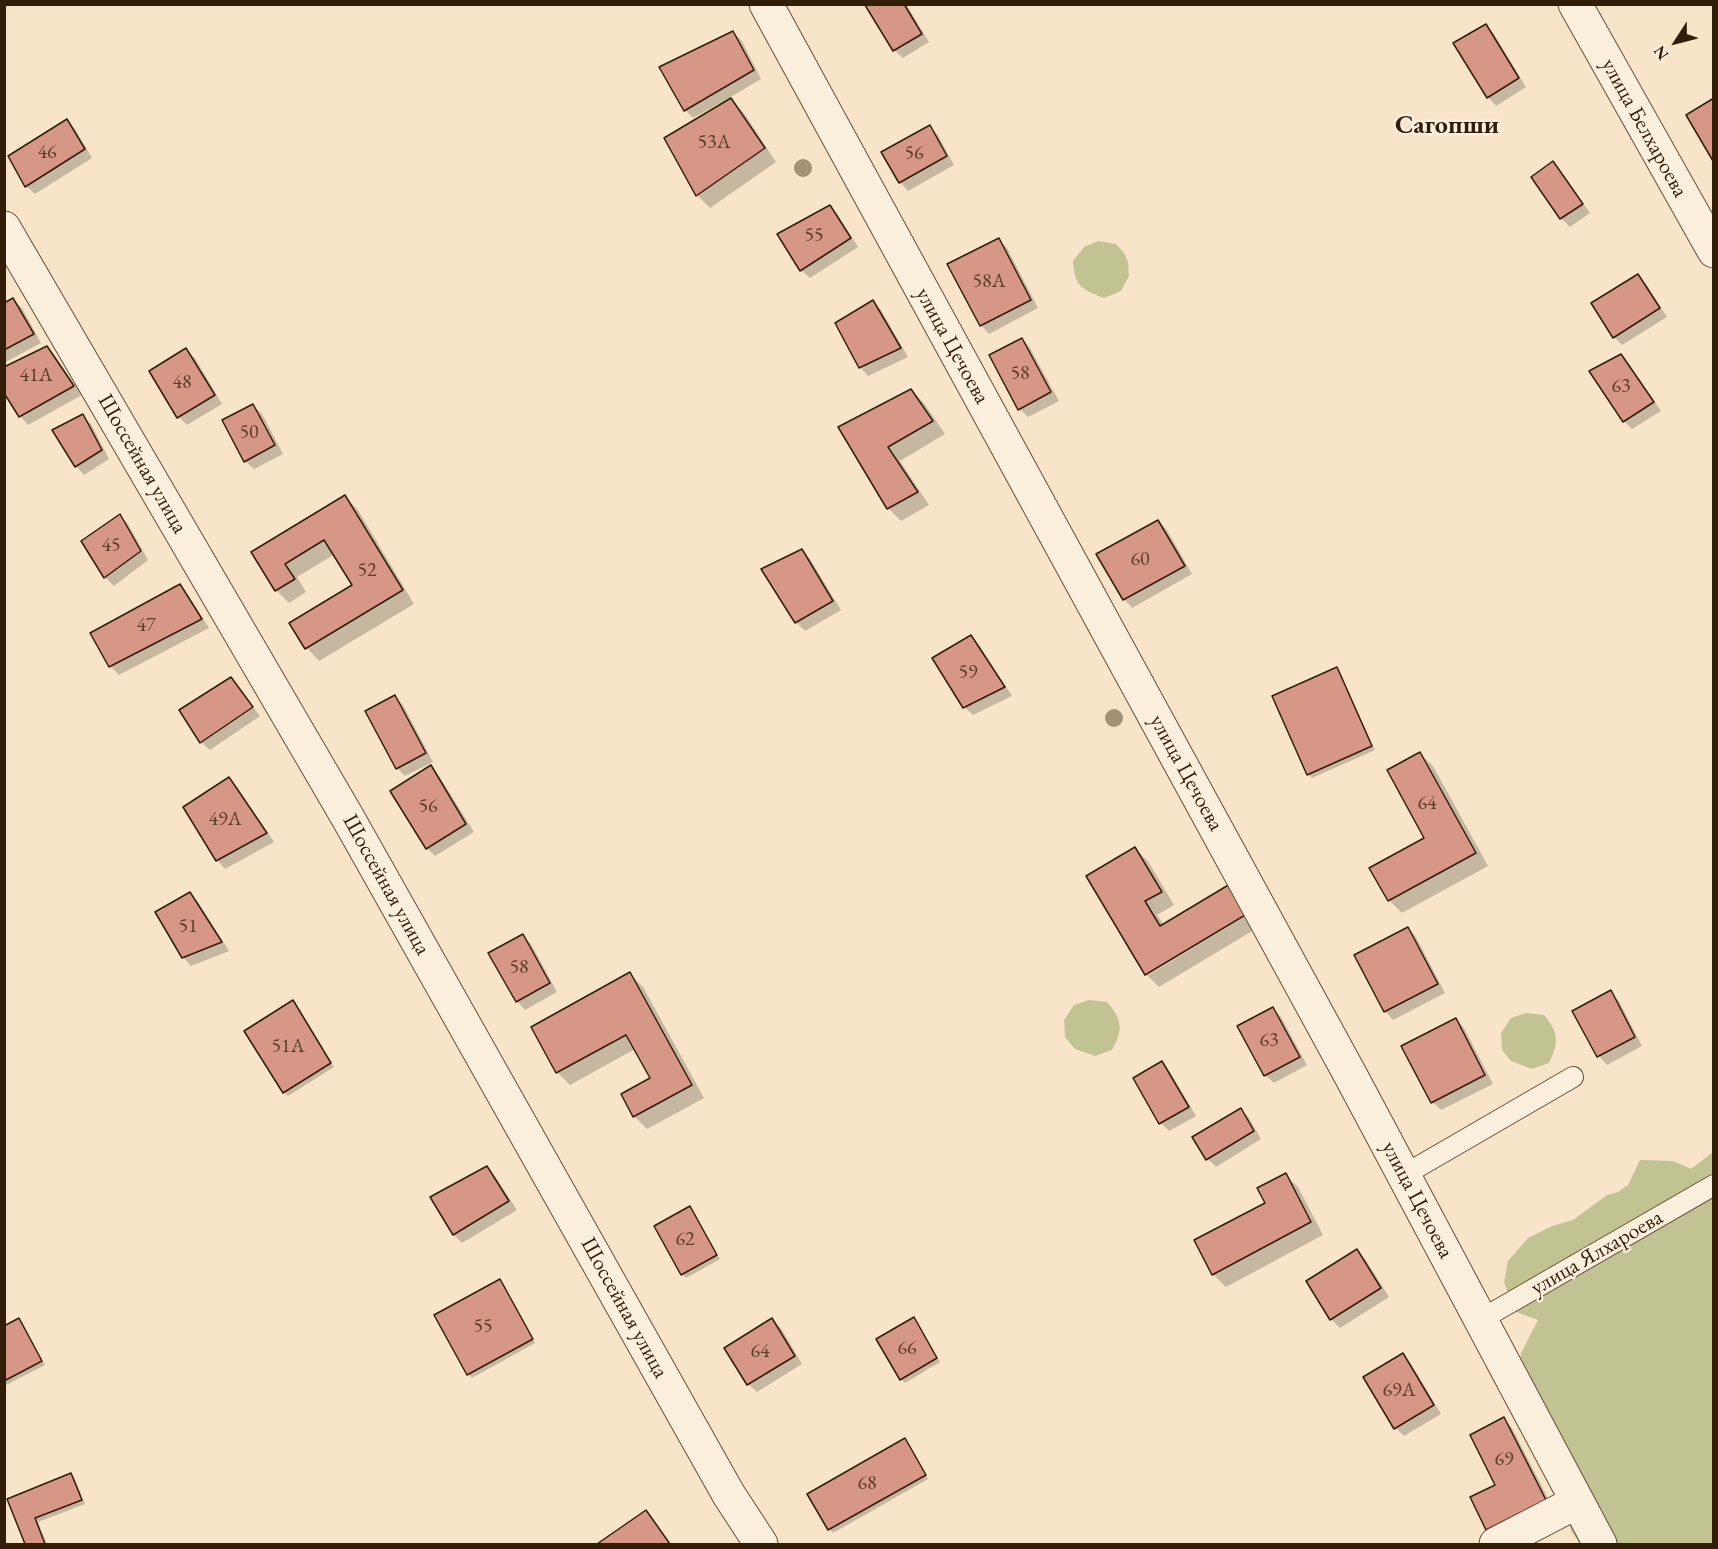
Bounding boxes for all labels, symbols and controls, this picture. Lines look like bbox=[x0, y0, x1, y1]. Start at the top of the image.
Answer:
north arrow bbox=[1646, 12, 1706, 72]
text: N bbox=[1649, 41, 1673, 64]
street label: улица Белхароева bbox=[1595, 54, 1693, 202]
district label: Сагопши bbox=[1395, 110, 1499, 142]
house number: 53А bbox=[697, 131, 731, 155]
house number: 46 bbox=[37, 141, 57, 165]
house number: 56 bbox=[904, 142, 924, 166]
house number: 55 bbox=[804, 224, 824, 248]
house number: 58А bbox=[972, 270, 1006, 294]
street label: улица Цечоева bbox=[909, 283, 995, 409]
house number: 58 bbox=[1010, 362, 1030, 386]
house number: 41А bbox=[19, 364, 53, 388]
house number: 48 bbox=[172, 371, 192, 395]
house number: 63 bbox=[1611, 375, 1631, 399]
street label: Шоссейная улица bbox=[91, 390, 193, 538]
house number: 50 bbox=[239, 421, 259, 445]
house number: 45 bbox=[101, 534, 121, 558]
house number: 60 bbox=[1130, 548, 1150, 572]
house number: 52 bbox=[357, 559, 377, 583]
house number: 47 bbox=[136, 614, 156, 638]
house number: 59 bbox=[958, 661, 978, 685]
street label: улица Цечоева bbox=[1143, 710, 1229, 836]
house number: 64 bbox=[1417, 792, 1437, 816]
house number: 56 bbox=[418, 795, 438, 819]
house number: 49А bbox=[208, 808, 242, 832]
street label: Шоссейная улица bbox=[336, 810, 436, 960]
house number: 51 bbox=[178, 915, 198, 939]
house number: 58 bbox=[509, 956, 529, 980]
house number: 63 bbox=[1259, 1029, 1279, 1053]
house number: 51А bbox=[271, 1035, 305, 1059]
street label: улица Цечоева bbox=[1375, 1137, 1459, 1263]
street label: улица Ялхароева bbox=[1526, 1205, 1668, 1301]
house number: 62 bbox=[675, 1228, 695, 1252]
street label: Шоссейная улица bbox=[574, 1233, 674, 1383]
house number: 55 bbox=[473, 1315, 493, 1339]
house number: 66 bbox=[897, 1337, 917, 1361]
house number: 64 bbox=[750, 1340, 770, 1364]
house number: 69А bbox=[1382, 1379, 1416, 1403]
house number: 69 bbox=[1494, 1448, 1514, 1472]
house number: 68 bbox=[857, 1472, 877, 1496]

